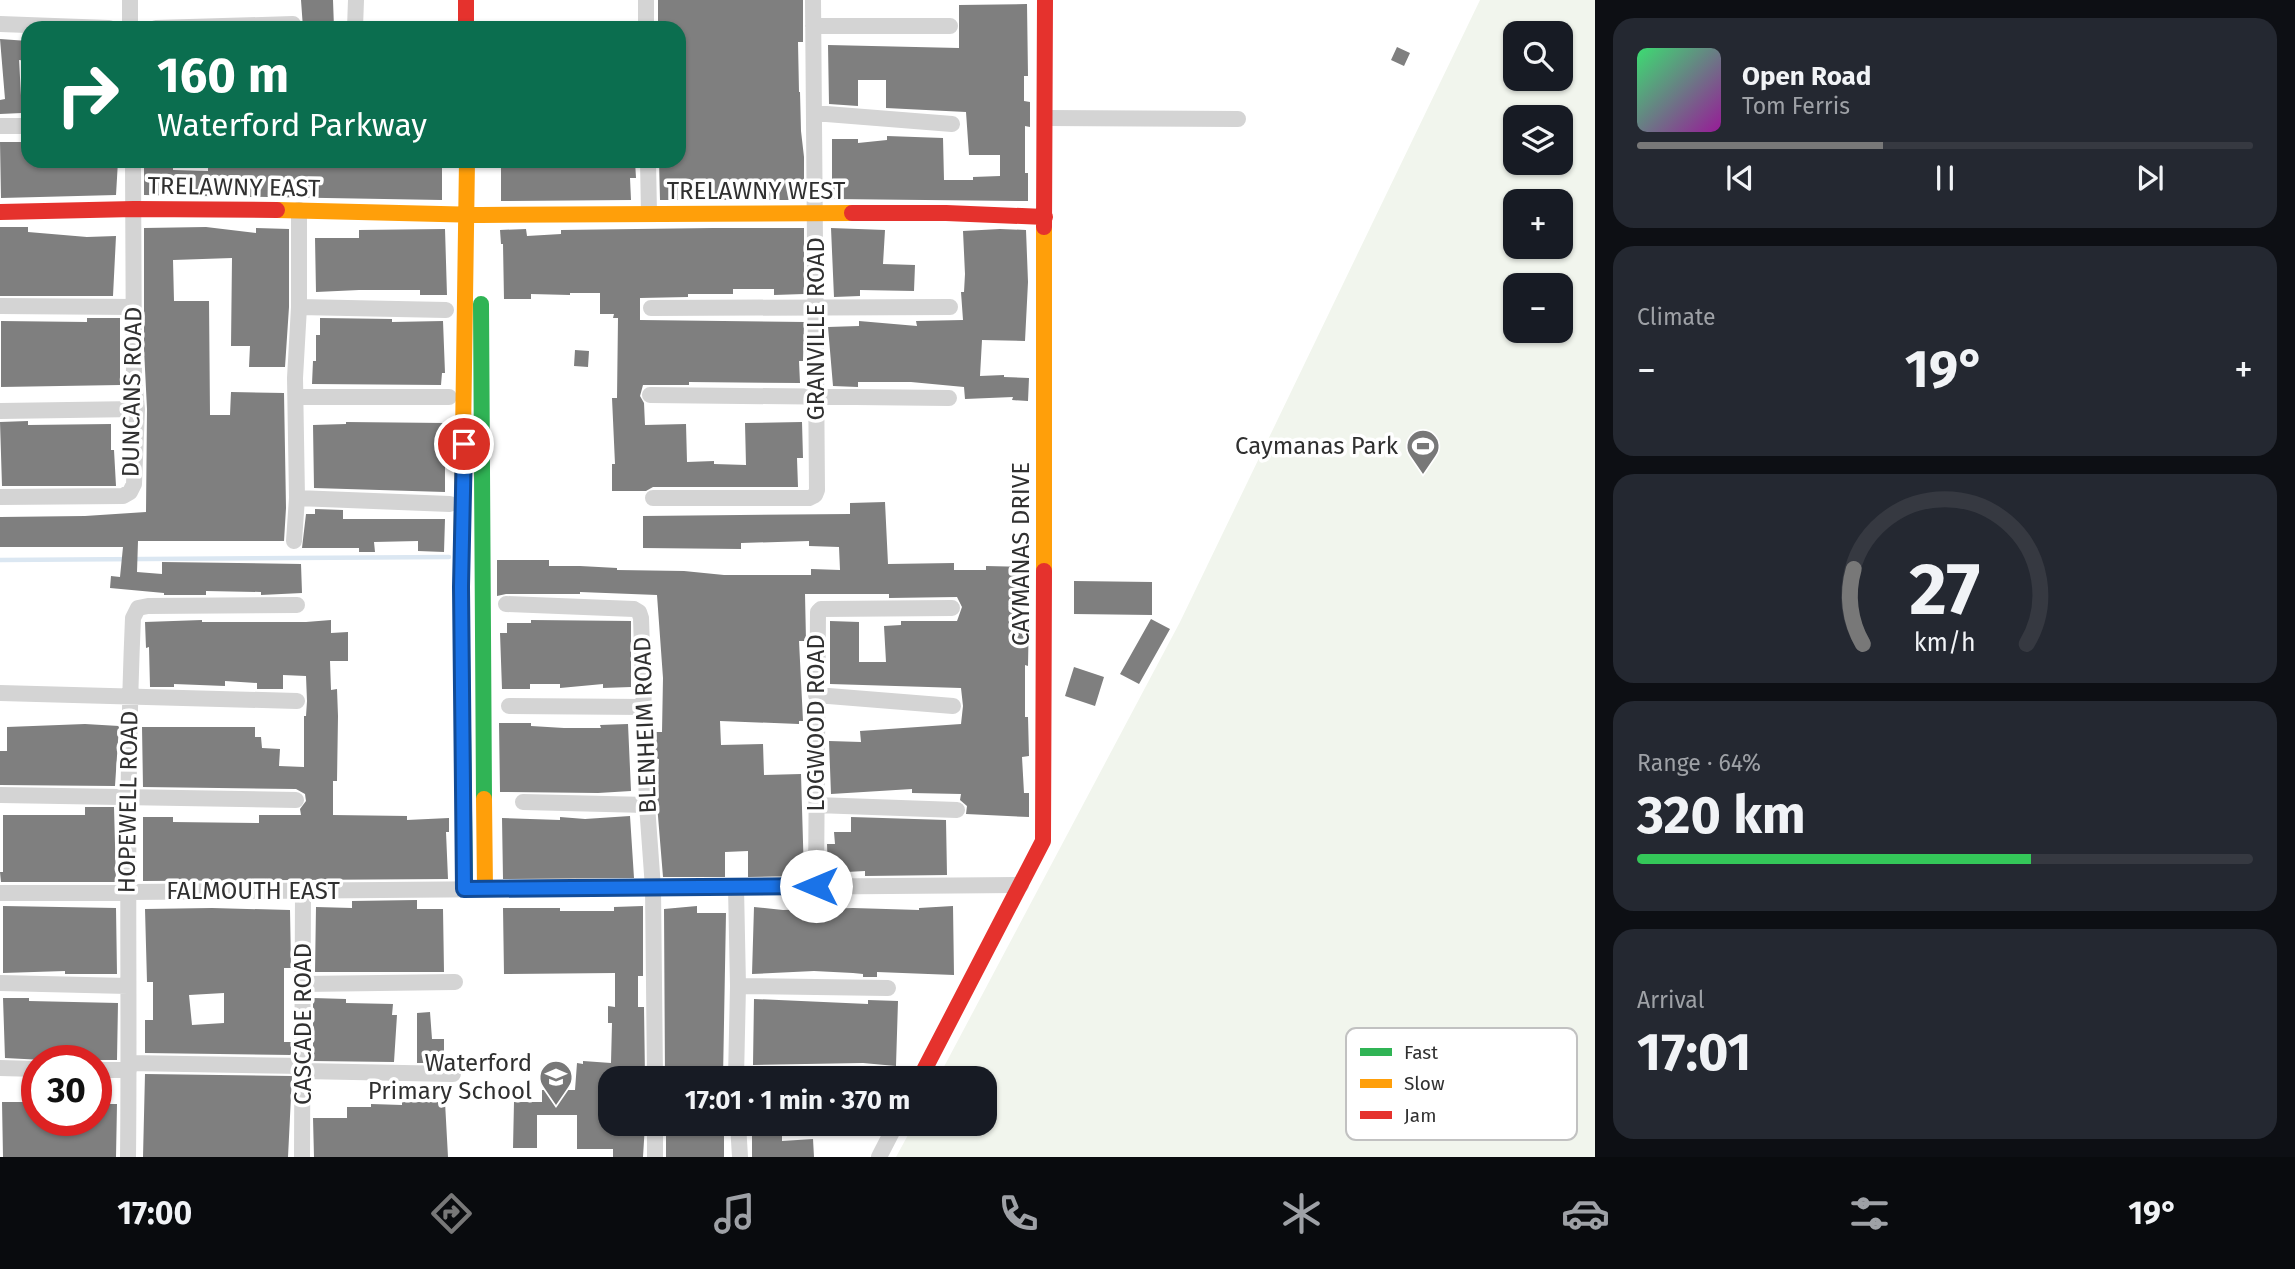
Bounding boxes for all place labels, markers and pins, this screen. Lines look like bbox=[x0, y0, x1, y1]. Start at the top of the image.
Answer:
pin bbox=[434, 414, 494, 474]
sports icon: Caymanas Park bbox=[1404, 427, 1442, 476]
place label: Caymanas Park bbox=[1235, 432, 1399, 460]
place label: Waterford Primary School bbox=[368, 1049, 532, 1105]
school or university icon: Waterford Primary School bbox=[537, 1058, 575, 1107]

